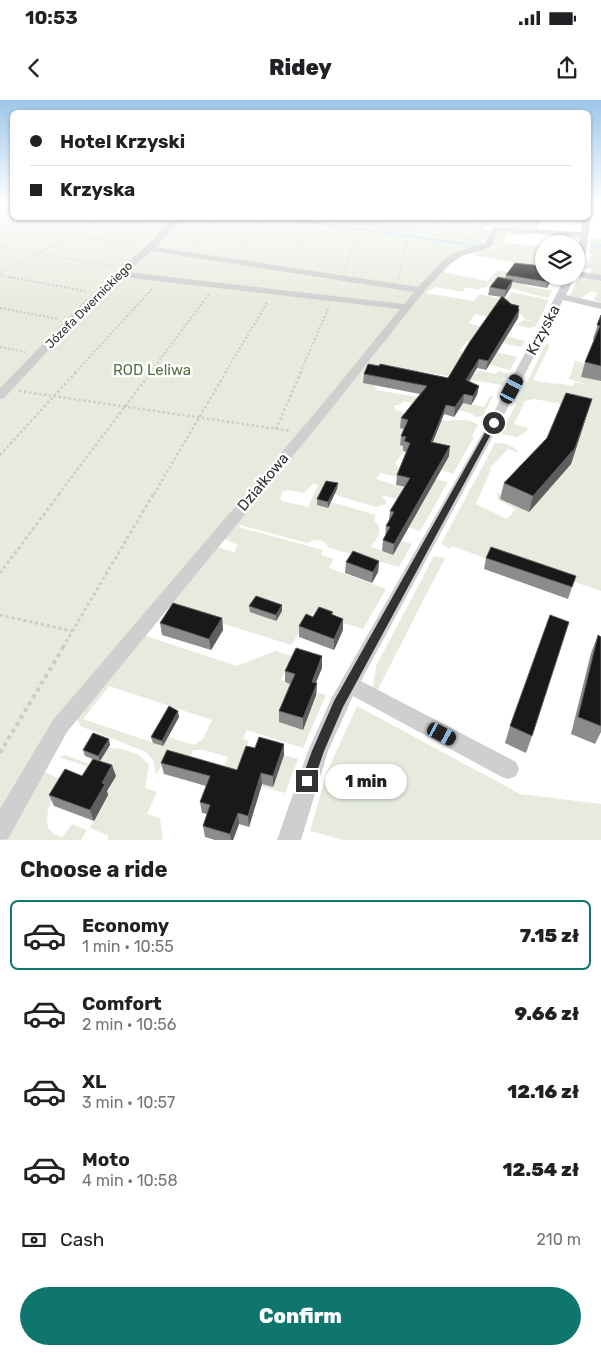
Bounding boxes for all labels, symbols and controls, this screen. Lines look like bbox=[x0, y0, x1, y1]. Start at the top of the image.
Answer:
text: 10:53 bbox=[25, 6, 78, 29]
icon: back bbox=[20, 54, 48, 82]
text: Ridey bbox=[269, 54, 332, 81]
icon: share bbox=[553, 54, 581, 82]
text: Hotel Krzyski bbox=[60, 130, 185, 153]
text: Krzyska bbox=[60, 178, 135, 201]
map controls bbox=[535, 235, 585, 285]
button: layers bbox=[535, 235, 585, 285]
street label: Józefa Dwernickiego bbox=[43, 259, 135, 351]
street label: Krzyska bbox=[522, 302, 564, 358]
park label: ROD Leliwa bbox=[113, 361, 191, 379]
car bbox=[498, 372, 525, 406]
route start bbox=[483, 412, 505, 434]
street label: Działkowa bbox=[234, 449, 292, 515]
car bbox=[425, 720, 458, 748]
callout: 1 min bbox=[324, 764, 407, 798]
route end bbox=[296, 770, 318, 792]
text: 1 min bbox=[345, 772, 387, 791]
text: Choose a ride bbox=[20, 856, 167, 883]
icon: car bbox=[22, 913, 67, 958]
text: Economy bbox=[82, 914, 169, 937]
text: 7.15 zł bbox=[520, 924, 579, 947]
text: 1 min · 10:55 bbox=[82, 937, 174, 956]
icon: car bbox=[22, 991, 67, 1036]
text: Comfort bbox=[82, 992, 162, 1015]
text: 9.66 zł bbox=[514, 1002, 579, 1025]
text: 2 min · 10:56 bbox=[82, 1015, 176, 1034]
icon: car bbox=[22, 1069, 67, 1114]
text: XL bbox=[82, 1070, 106, 1093]
text: 12.16 zł bbox=[507, 1080, 579, 1103]
text: 3 min · 10:57 bbox=[82, 1093, 175, 1112]
icon: car bbox=[22, 1147, 67, 1192]
text: Moto bbox=[82, 1148, 130, 1171]
text: 12.54 zł bbox=[503, 1158, 579, 1181]
text: 4 min · 10:58 bbox=[82, 1171, 178, 1190]
icon: cash bbox=[20, 1226, 48, 1254]
text: Cash bbox=[60, 1228, 104, 1251]
text: 210 m bbox=[536, 1230, 581, 1249]
button: Confirm bbox=[20, 1287, 581, 1345]

